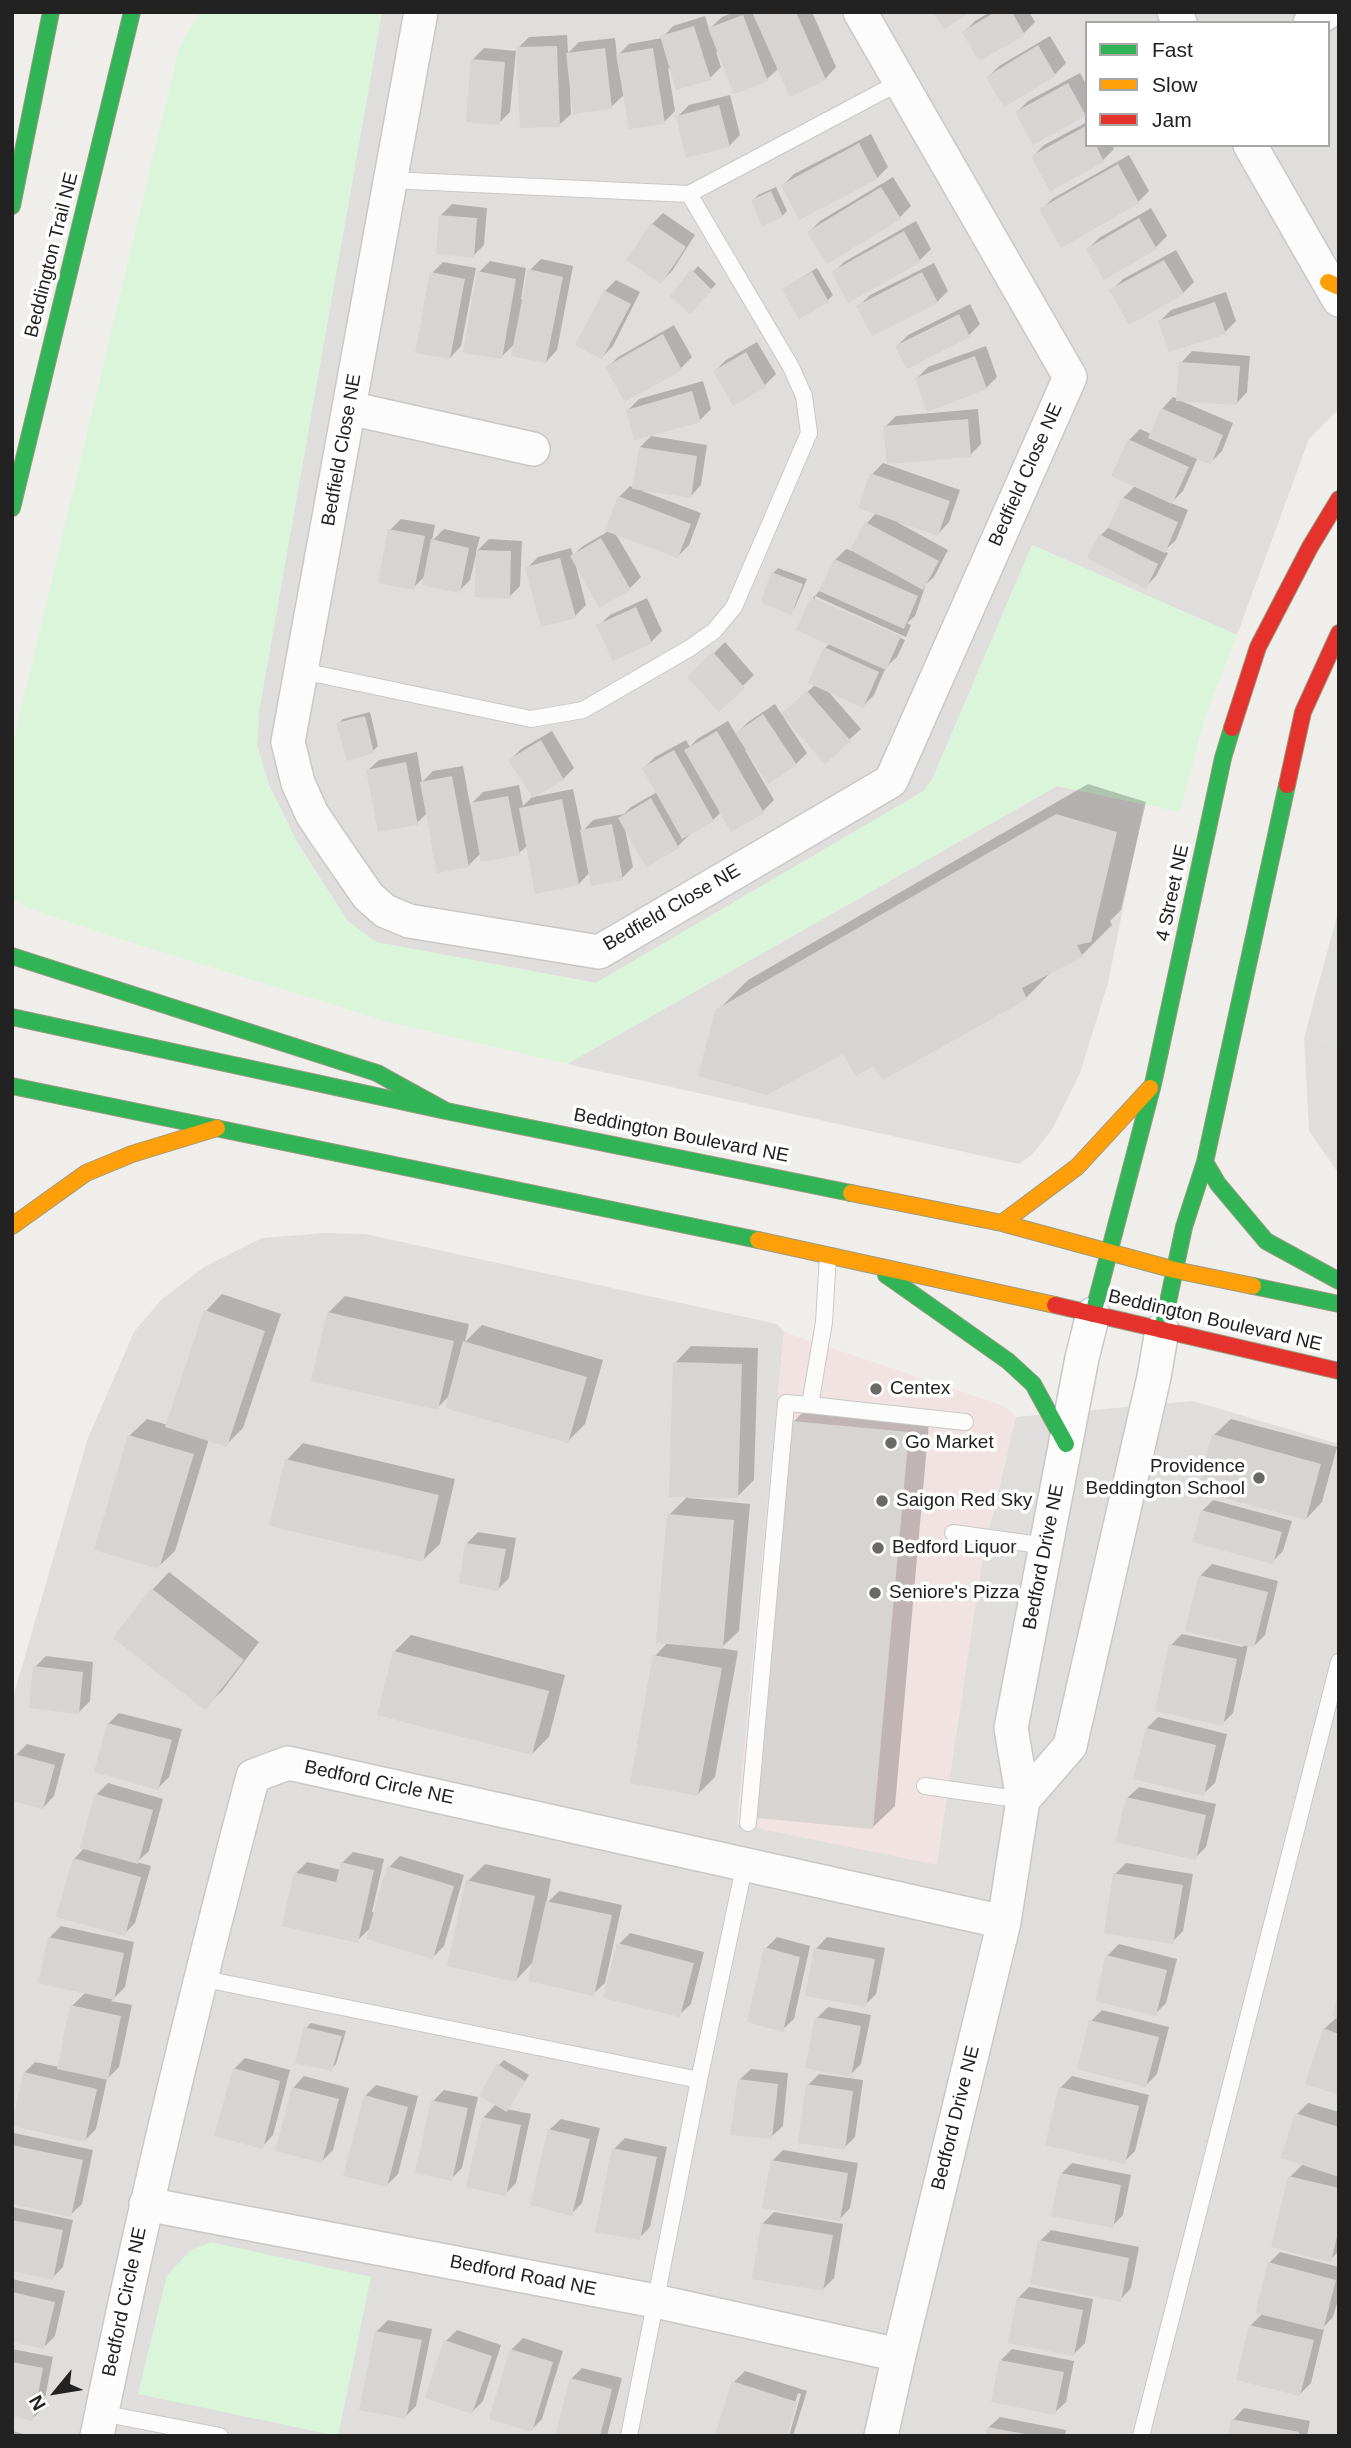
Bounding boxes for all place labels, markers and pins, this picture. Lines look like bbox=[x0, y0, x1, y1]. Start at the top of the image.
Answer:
place label: Centex bbox=[890, 1378, 950, 1400]
marker: Centex bbox=[868, 1381, 884, 1397]
place label: Go Market bbox=[905, 1432, 994, 1454]
marker: Go Market bbox=[883, 1435, 899, 1451]
place label: Providence Beddington School bbox=[1085, 1456, 1245, 1500]
marker: Providence Beddington School bbox=[1251, 1470, 1267, 1486]
place label: Saigon Red Sky bbox=[896, 1490, 1032, 1512]
marker: Saigon Red Sky bbox=[874, 1493, 890, 1509]
place label: Bedford Liquor bbox=[892, 1537, 1017, 1559]
marker: Bedford Liquor bbox=[870, 1540, 886, 1556]
place label: Seniore's Pizza bbox=[889, 1582, 1019, 1604]
marker: Seniore's Pizza bbox=[867, 1585, 883, 1601]

